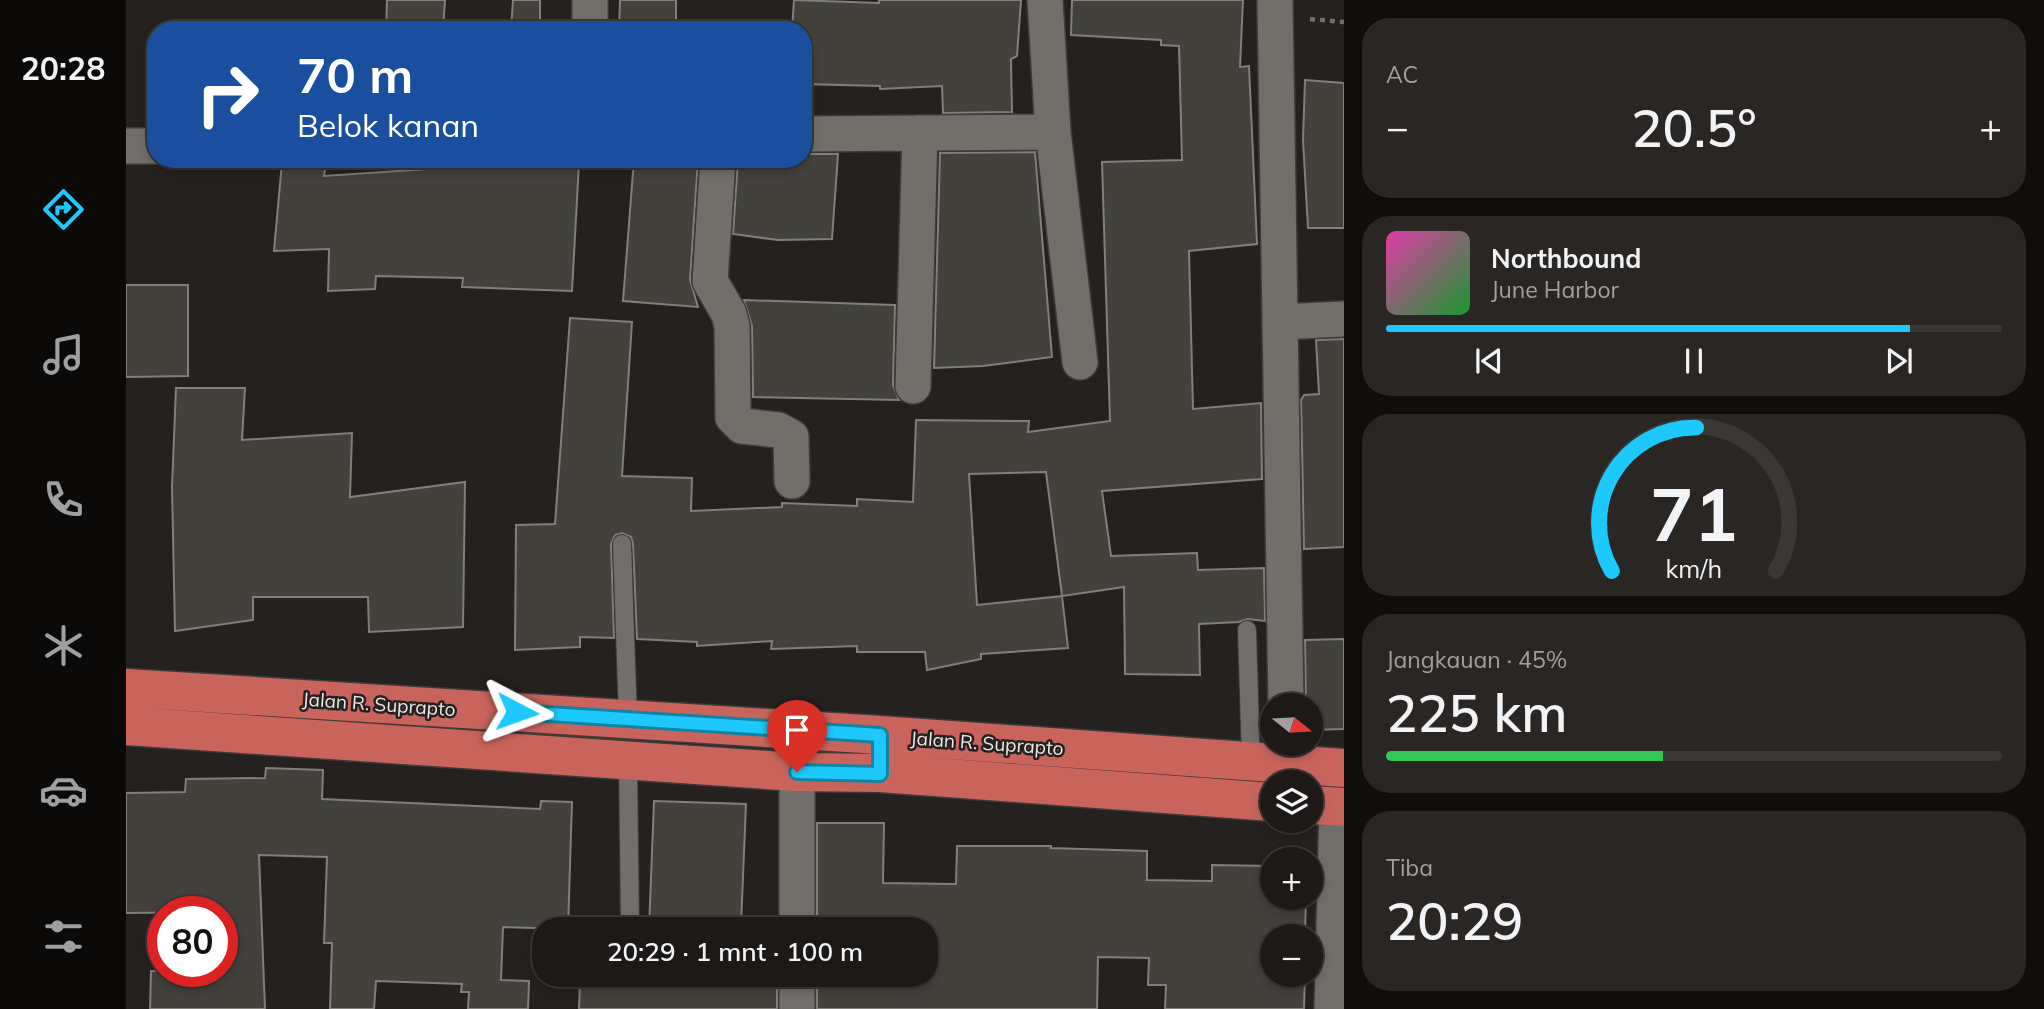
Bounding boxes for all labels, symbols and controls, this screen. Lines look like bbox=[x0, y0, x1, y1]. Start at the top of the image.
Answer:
text: 70 m bbox=[297, 44, 413, 105]
text: 20:28 bbox=[21, 48, 105, 88]
icon: right bbox=[182, 49, 273, 140]
text: AC bbox=[1386, 60, 1418, 89]
text: 20.5° bbox=[1631, 95, 1757, 160]
text: − bbox=[1386, 103, 1409, 151]
text: + bbox=[1979, 103, 2002, 151]
text: Belok kanan bbox=[297, 105, 479, 145]
icon: directions bbox=[39, 185, 88, 234]
text: Northbound bbox=[1491, 242, 1641, 275]
text: June Harbor bbox=[1491, 275, 1619, 304]
icon: music bbox=[39, 330, 88, 379]
icon: previous bbox=[1470, 342, 1508, 380]
icon: pause bbox=[1675, 342, 1713, 380]
icon: next bbox=[1880, 342, 1918, 380]
text: 71 bbox=[1650, 468, 1738, 559]
icon: phone bbox=[39, 475, 88, 524]
text: km/h bbox=[1666, 552, 1722, 583]
icon: climate bbox=[39, 621, 88, 670]
text: Jangkauan · 45% bbox=[1386, 645, 1567, 674]
position arrow bbox=[480, 675, 554, 749]
text: 225 km bbox=[1386, 680, 1567, 745]
street label: Jalan R. Suprapto bbox=[302, 687, 456, 721]
north arrow bbox=[1260, 693, 1323, 756]
map controls bbox=[1260, 693, 1323, 987]
pin bbox=[767, 700, 827, 772]
icon: arrive bbox=[778, 711, 816, 749]
street label: Jalan R. Suprapto bbox=[910, 726, 1064, 760]
icon: car bbox=[39, 766, 88, 815]
button: layers bbox=[1260, 770, 1323, 833]
button: + bbox=[1260, 847, 1323, 910]
text: Tiba bbox=[1386, 853, 1433, 882]
text: 20:29 bbox=[1386, 888, 1523, 953]
speed limit sign: 80 bbox=[147, 896, 238, 987]
icon: filters bbox=[39, 912, 88, 961]
button: − bbox=[1260, 924, 1323, 987]
text: 20:29 · 1 mnt · 100 m bbox=[607, 935, 863, 968]

